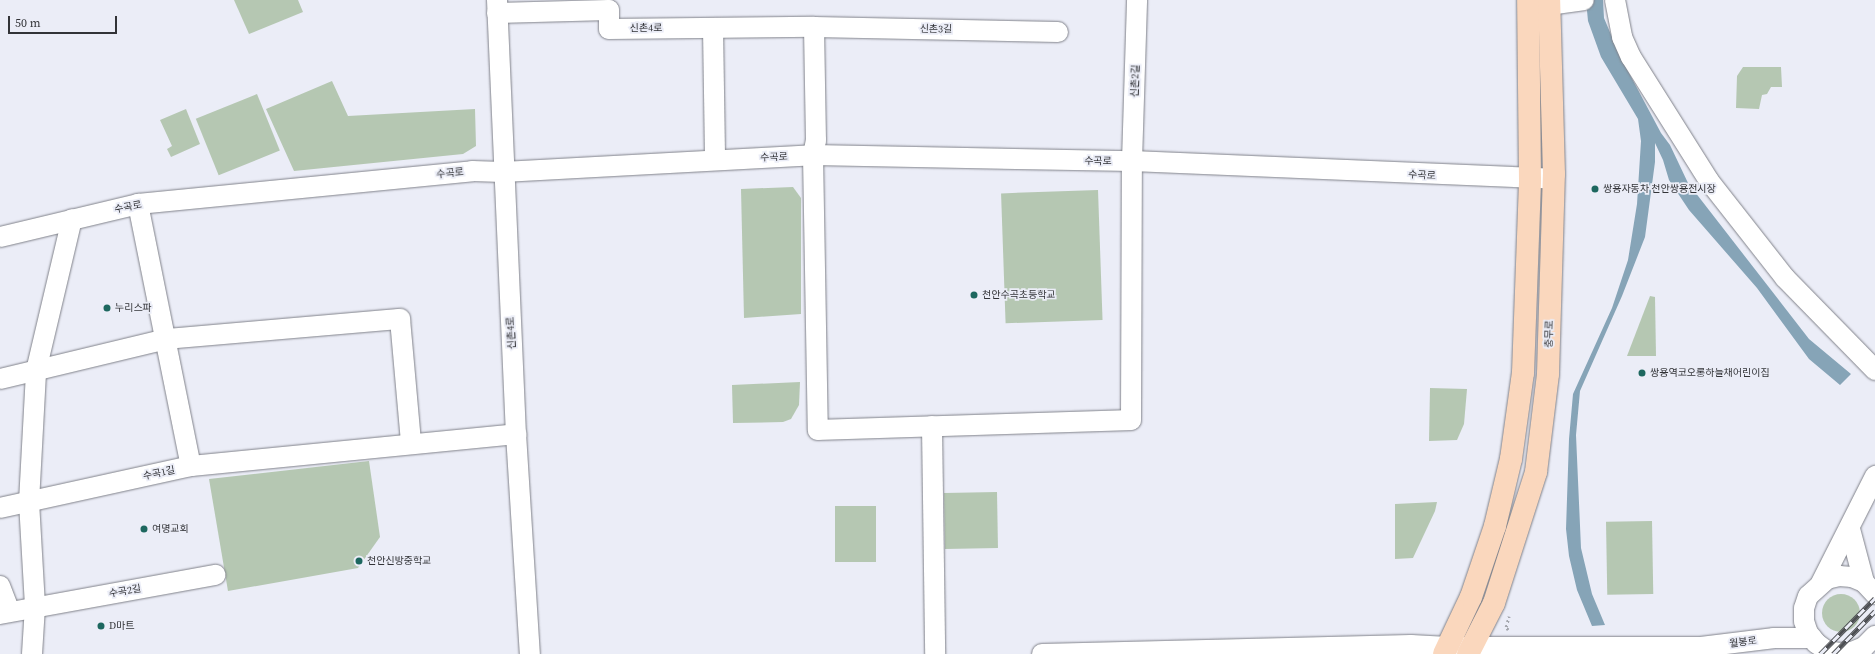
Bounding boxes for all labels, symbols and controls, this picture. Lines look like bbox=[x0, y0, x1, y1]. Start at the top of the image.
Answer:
scale bar bbox=[10, 8, 119, 34]
text: 50 m bbox=[15, 15, 41, 31]
street label: 신촌4로 bbox=[630, 22, 662, 34]
street label: 신촌3길 bbox=[920, 23, 952, 35]
street label: 신촌2길 bbox=[1128, 65, 1142, 97]
street label: 수곡로 bbox=[760, 151, 788, 163]
street label: 수곡로 bbox=[1084, 155, 1112, 167]
street label: 수곡로 bbox=[436, 166, 464, 180]
street label: 수곡로 bbox=[1408, 168, 1436, 182]
place label: 쌍용자동차 천안쌍용전시장 bbox=[1603, 183, 1716, 195]
marker: 쌍용자동차 천안쌍용전시장 bbox=[1590, 184, 1600, 194]
street label: 수곡로 bbox=[113, 198, 143, 216]
place label: 천안수곡초등학교 bbox=[982, 289, 1056, 301]
marker: 천안수곡초등학교 bbox=[969, 290, 979, 300]
place label: 누리스파 bbox=[115, 302, 152, 314]
marker: 누리스파 bbox=[102, 303, 112, 313]
street label: 신촌4로 bbox=[504, 316, 518, 350]
street label: 충무로 bbox=[1543, 320, 1555, 348]
place label: 쌍용역코오롱하늘채어린이집 bbox=[1650, 367, 1770, 379]
marker: 쌍용역코오롱하늘채어린이집 bbox=[1637, 368, 1647, 378]
street label: 수곡1길 bbox=[142, 464, 176, 482]
place label: 여명교회 bbox=[152, 523, 189, 535]
marker: 여명교회 bbox=[139, 524, 149, 534]
place label: 천안신방중학교 bbox=[367, 555, 431, 567]
marker: 천안신방중학교 bbox=[354, 556, 364, 566]
street label: 수곡2길 bbox=[108, 582, 142, 600]
place label: D마트 bbox=[109, 620, 134, 632]
marker: D마트 bbox=[96, 621, 106, 631]
street label: 월봉로 bbox=[1729, 634, 1757, 650]

